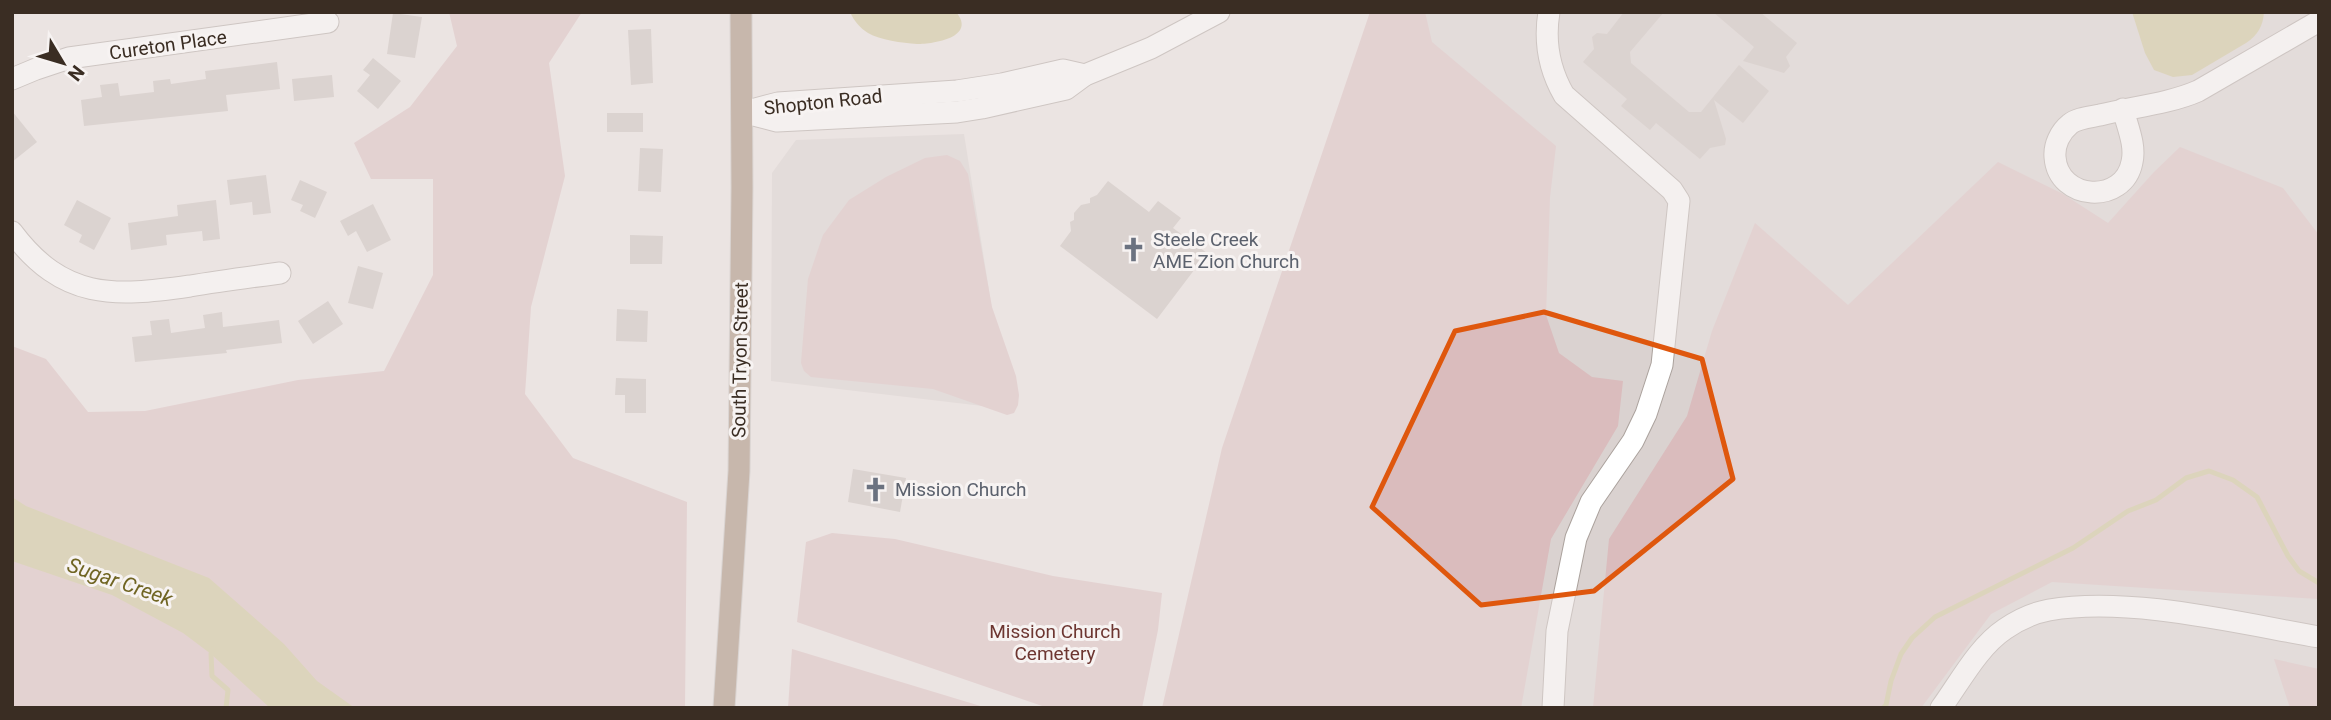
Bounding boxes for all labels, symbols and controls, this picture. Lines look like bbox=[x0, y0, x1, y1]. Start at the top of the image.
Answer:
street label: Cureton Place bbox=[108, 25, 228, 65]
north arrow bbox=[28, 28, 98, 98]
text: N bbox=[63, 61, 89, 86]
street label: Shopton Road bbox=[763, 84, 883, 120]
place label: Steele Creek AME Zion Church bbox=[1153, 228, 1300, 273]
church icon: Steele Creek AME Zion Church bbox=[1119, 236, 1147, 264]
street label: South Tryon Street bbox=[727, 282, 753, 438]
church icon: Mission Church bbox=[861, 475, 889, 503]
place label: Mission Church bbox=[895, 478, 1026, 501]
water label: Sugar Creek bbox=[64, 553, 176, 611]
park label: Mission Church Cemetery bbox=[989, 620, 1121, 665]

